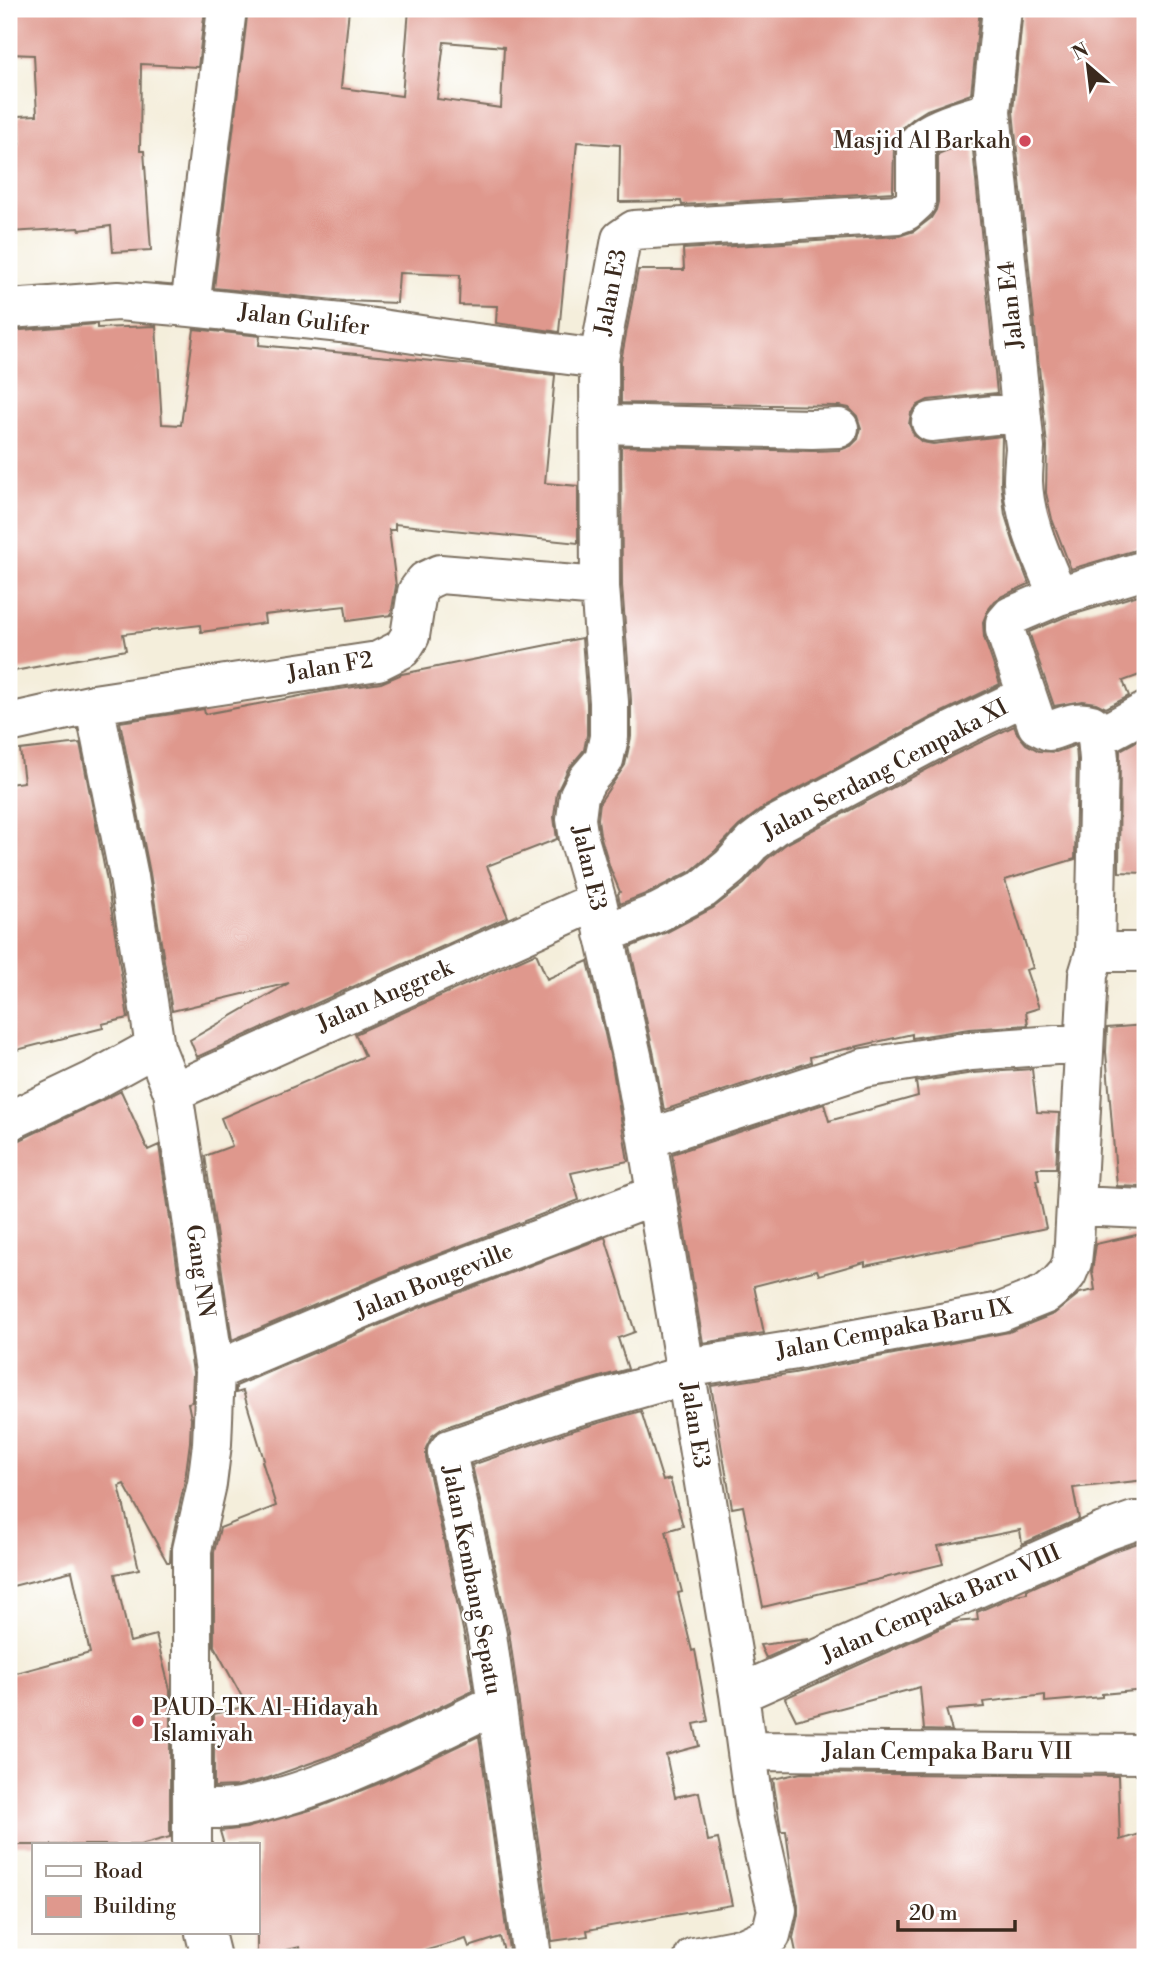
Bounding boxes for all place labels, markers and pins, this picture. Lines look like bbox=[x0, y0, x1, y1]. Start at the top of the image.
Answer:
place label: Masjid Al Barkah bbox=[833, 127, 1011, 155]
marker: Masjid Al Barkah bbox=[1017, 133, 1033, 149]
place label: PAUD-TK Al-Hidayah Islamiyah bbox=[152, 1694, 379, 1748]
marker: PAUD-TK Al-Hidayah Islamiyah bbox=[130, 1713, 146, 1729]

